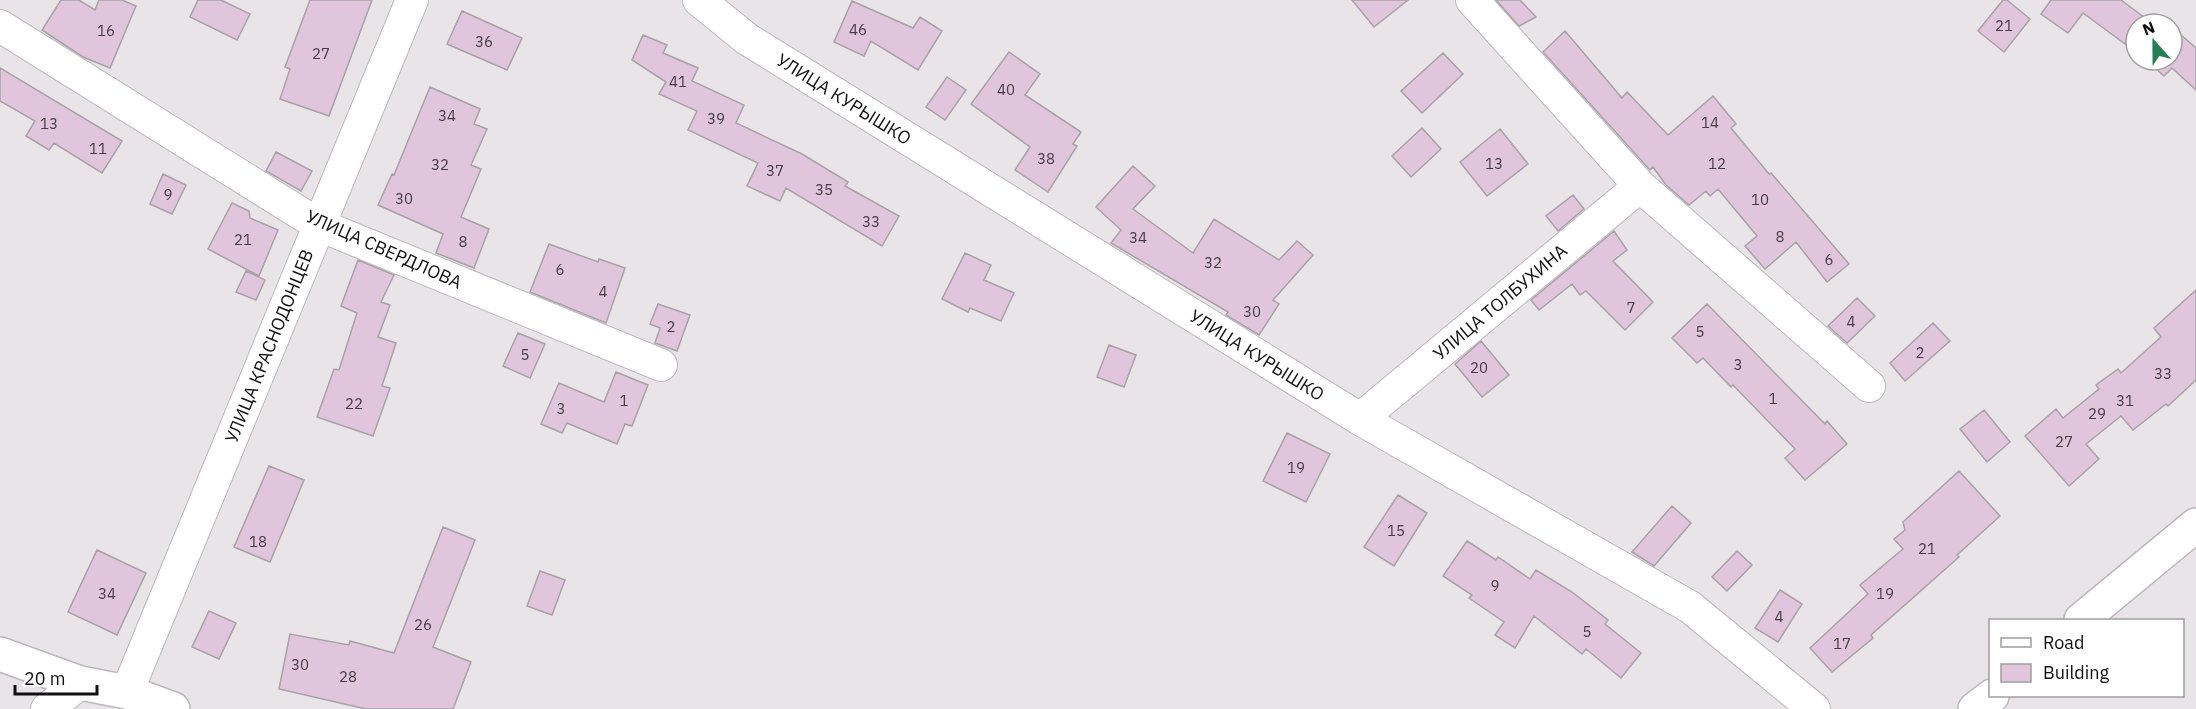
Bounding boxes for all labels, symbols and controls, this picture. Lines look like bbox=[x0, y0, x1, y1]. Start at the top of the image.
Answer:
north arrow bbox=[2124, 12, 2184, 72]
house number: 21 bbox=[1995, 16, 2013, 35]
text: N bbox=[2140, 17, 2158, 39]
house number: 46 bbox=[849, 20, 867, 39]
house number: 16 bbox=[97, 21, 115, 40]
house number: 36 bbox=[475, 32, 493, 51]
house number: 27 bbox=[312, 44, 330, 63]
street label: УЛИЦА КУРЫШКО bbox=[772, 48, 916, 150]
house number: 41 bbox=[669, 72, 687, 91]
house number: 40 bbox=[997, 80, 1015, 99]
house number: 34 bbox=[438, 106, 456, 125]
house number: 39 bbox=[707, 109, 725, 128]
house number: 14 bbox=[1701, 113, 1719, 132]
house number: 13 bbox=[40, 114, 58, 133]
house number: 11 bbox=[89, 139, 107, 158]
house number: 38 bbox=[1037, 149, 1055, 168]
house number: 13 bbox=[1485, 154, 1503, 173]
house number: 12 bbox=[1708, 154, 1726, 173]
house number: 32 bbox=[431, 155, 449, 174]
house number: 37 bbox=[766, 161, 784, 180]
house number: 35 bbox=[815, 180, 833, 199]
house number: 9 bbox=[163, 185, 173, 204]
house number: 30 bbox=[395, 189, 413, 208]
house number: 10 bbox=[1751, 190, 1769, 209]
street label: УЛИЦА СВЕРДЛОВА bbox=[302, 204, 466, 294]
house number: 33 bbox=[862, 212, 880, 231]
house number: 8 bbox=[1775, 227, 1785, 246]
house number: 34 bbox=[1129, 228, 1147, 247]
house number: 21 bbox=[234, 230, 252, 249]
house number: 8 bbox=[458, 232, 468, 251]
street label: УЛИЦА ТОЛБУХИНА bbox=[1428, 239, 1572, 365]
street label: УЛИЦА КРАСНОДОНЦЕВ bbox=[220, 246, 318, 446]
house number: 6 bbox=[1824, 250, 1834, 269]
house number: 32 bbox=[1204, 253, 1222, 272]
house number: 6 bbox=[555, 260, 565, 279]
house number: 4 bbox=[598, 282, 608, 301]
house number: 7 bbox=[1626, 298, 1636, 317]
house number: 30 bbox=[1243, 302, 1261, 321]
street label: УЛИЦА КУРЫШКО bbox=[1185, 304, 1329, 406]
house number: 4 bbox=[1846, 312, 1856, 331]
house number: 2 bbox=[666, 317, 676, 336]
house number: 5 bbox=[1695, 322, 1705, 341]
house number: 2 bbox=[1915, 343, 1925, 362]
house number: 5 bbox=[520, 345, 530, 364]
house number: 3 bbox=[1733, 355, 1743, 374]
house number: 20 bbox=[1470, 358, 1488, 377]
house number: 33 bbox=[2154, 364, 2172, 383]
house number: 1 bbox=[1768, 389, 1778, 408]
house number: 1 bbox=[619, 391, 629, 410]
house number: 31 bbox=[2116, 391, 2134, 410]
house number: 22 bbox=[345, 394, 363, 413]
house number: 3 bbox=[556, 399, 566, 418]
house number: 29 bbox=[2088, 404, 2106, 423]
house number: 27 bbox=[2055, 432, 2073, 451]
house number: 19 bbox=[1287, 458, 1305, 477]
house number: 15 bbox=[1387, 521, 1405, 540]
house number: 18 bbox=[249, 532, 267, 551]
house number: 21 bbox=[1918, 539, 1936, 558]
house number: 9 bbox=[1490, 576, 1500, 595]
house number: 34 bbox=[98, 584, 116, 603]
house number: 19 bbox=[1876, 584, 1894, 603]
house number: 4 bbox=[1774, 607, 1784, 626]
house number: 26 bbox=[414, 615, 432, 634]
legend bbox=[1989, 619, 2184, 697]
house number: 5 bbox=[1582, 622, 1592, 641]
text: Road bbox=[2043, 631, 2084, 654]
house number: 17 bbox=[1833, 634, 1851, 653]
house number: 30 bbox=[291, 655, 309, 674]
scale bar bbox=[15, 658, 98, 696]
text: Building bbox=[2043, 661, 2110, 684]
text: 20 m bbox=[24, 667, 66, 690]
house number: 28 bbox=[339, 667, 357, 686]

